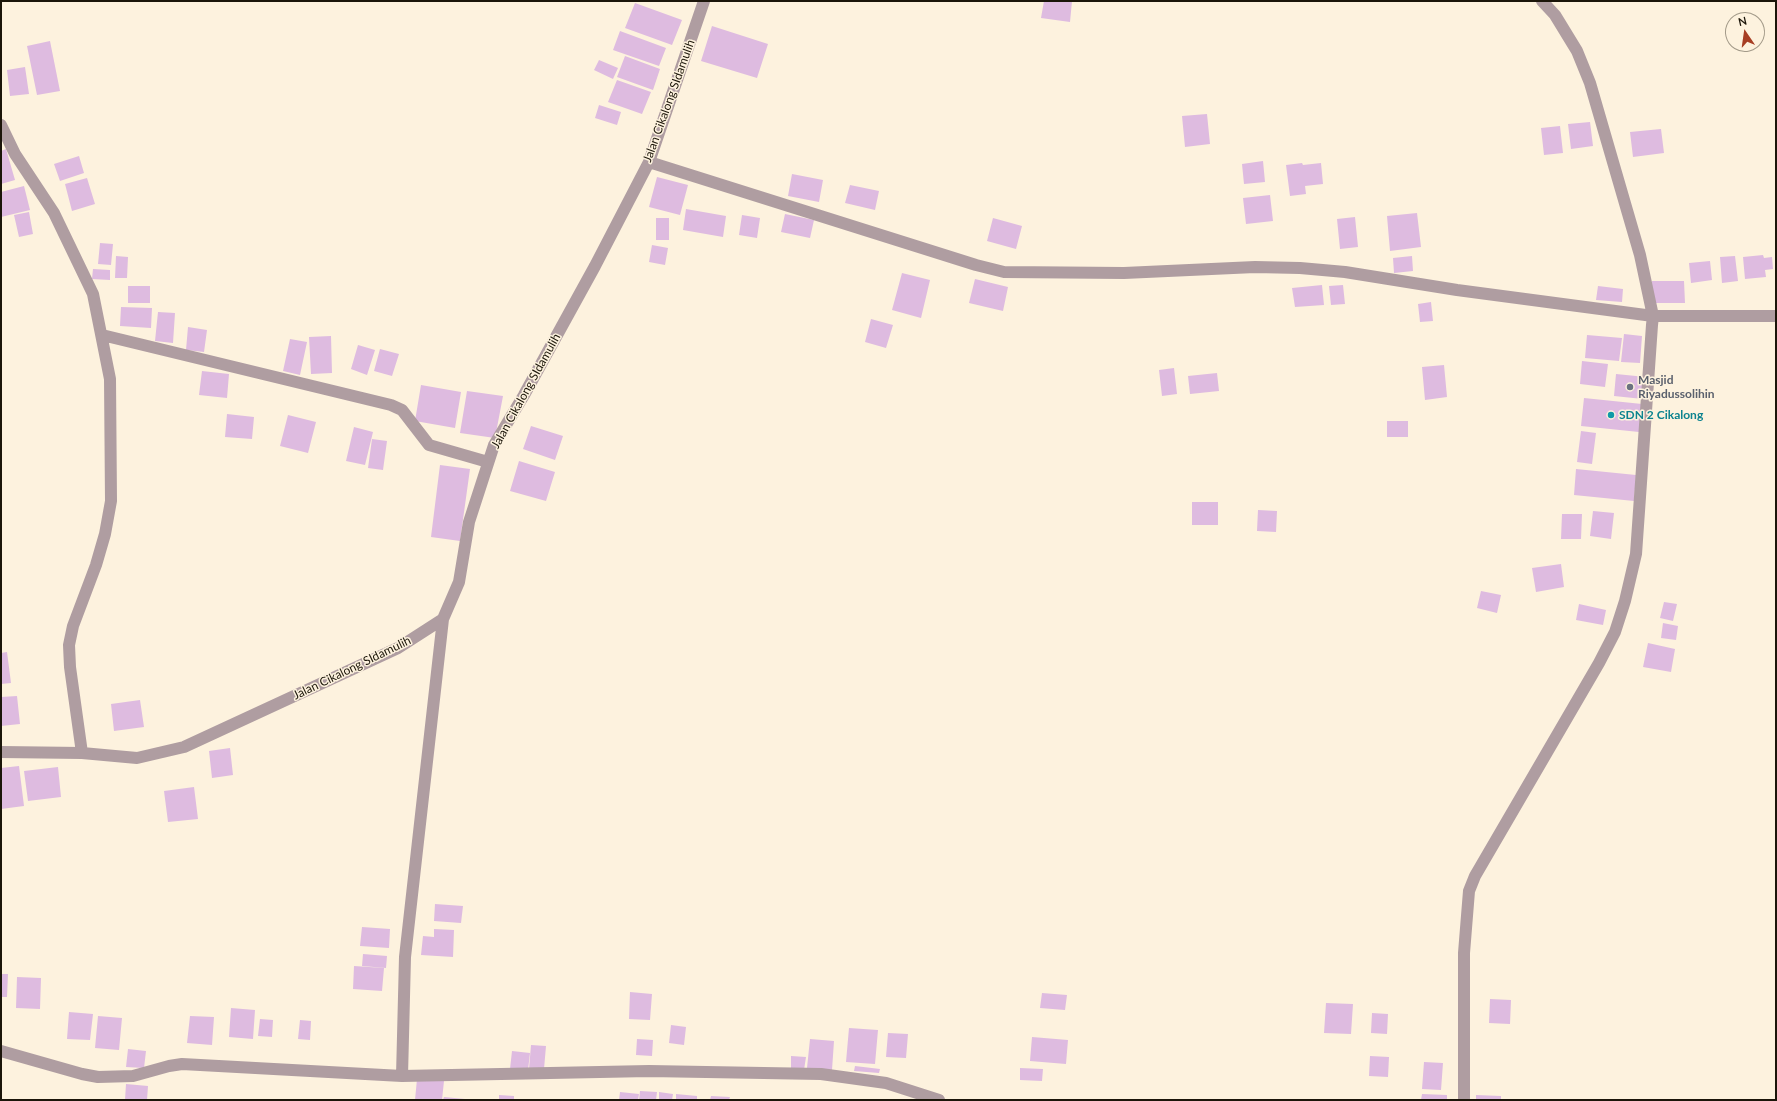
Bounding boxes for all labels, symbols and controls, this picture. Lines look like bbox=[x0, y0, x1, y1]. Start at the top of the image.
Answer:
north arrow bbox=[1725, 12, 1765, 52]
text: N bbox=[1737, 14, 1748, 28]
street label: Jalan Cikalong SIdamulih bbox=[640, 38, 698, 164]
street label: Jalan Cikalong SIdamulih bbox=[488, 331, 564, 451]
place label: Masjid Riyadussolihin bbox=[1638, 373, 1715, 401]
marker: Masjid Riyadussolihin bbox=[1625, 382, 1635, 392]
place label: SDN 2 Cikalong bbox=[1619, 408, 1703, 422]
marker: SDN 2 Cikalong bbox=[1606, 410, 1616, 420]
street label: Jalan Cikalong SIdamulih bbox=[291, 633, 413, 703]

